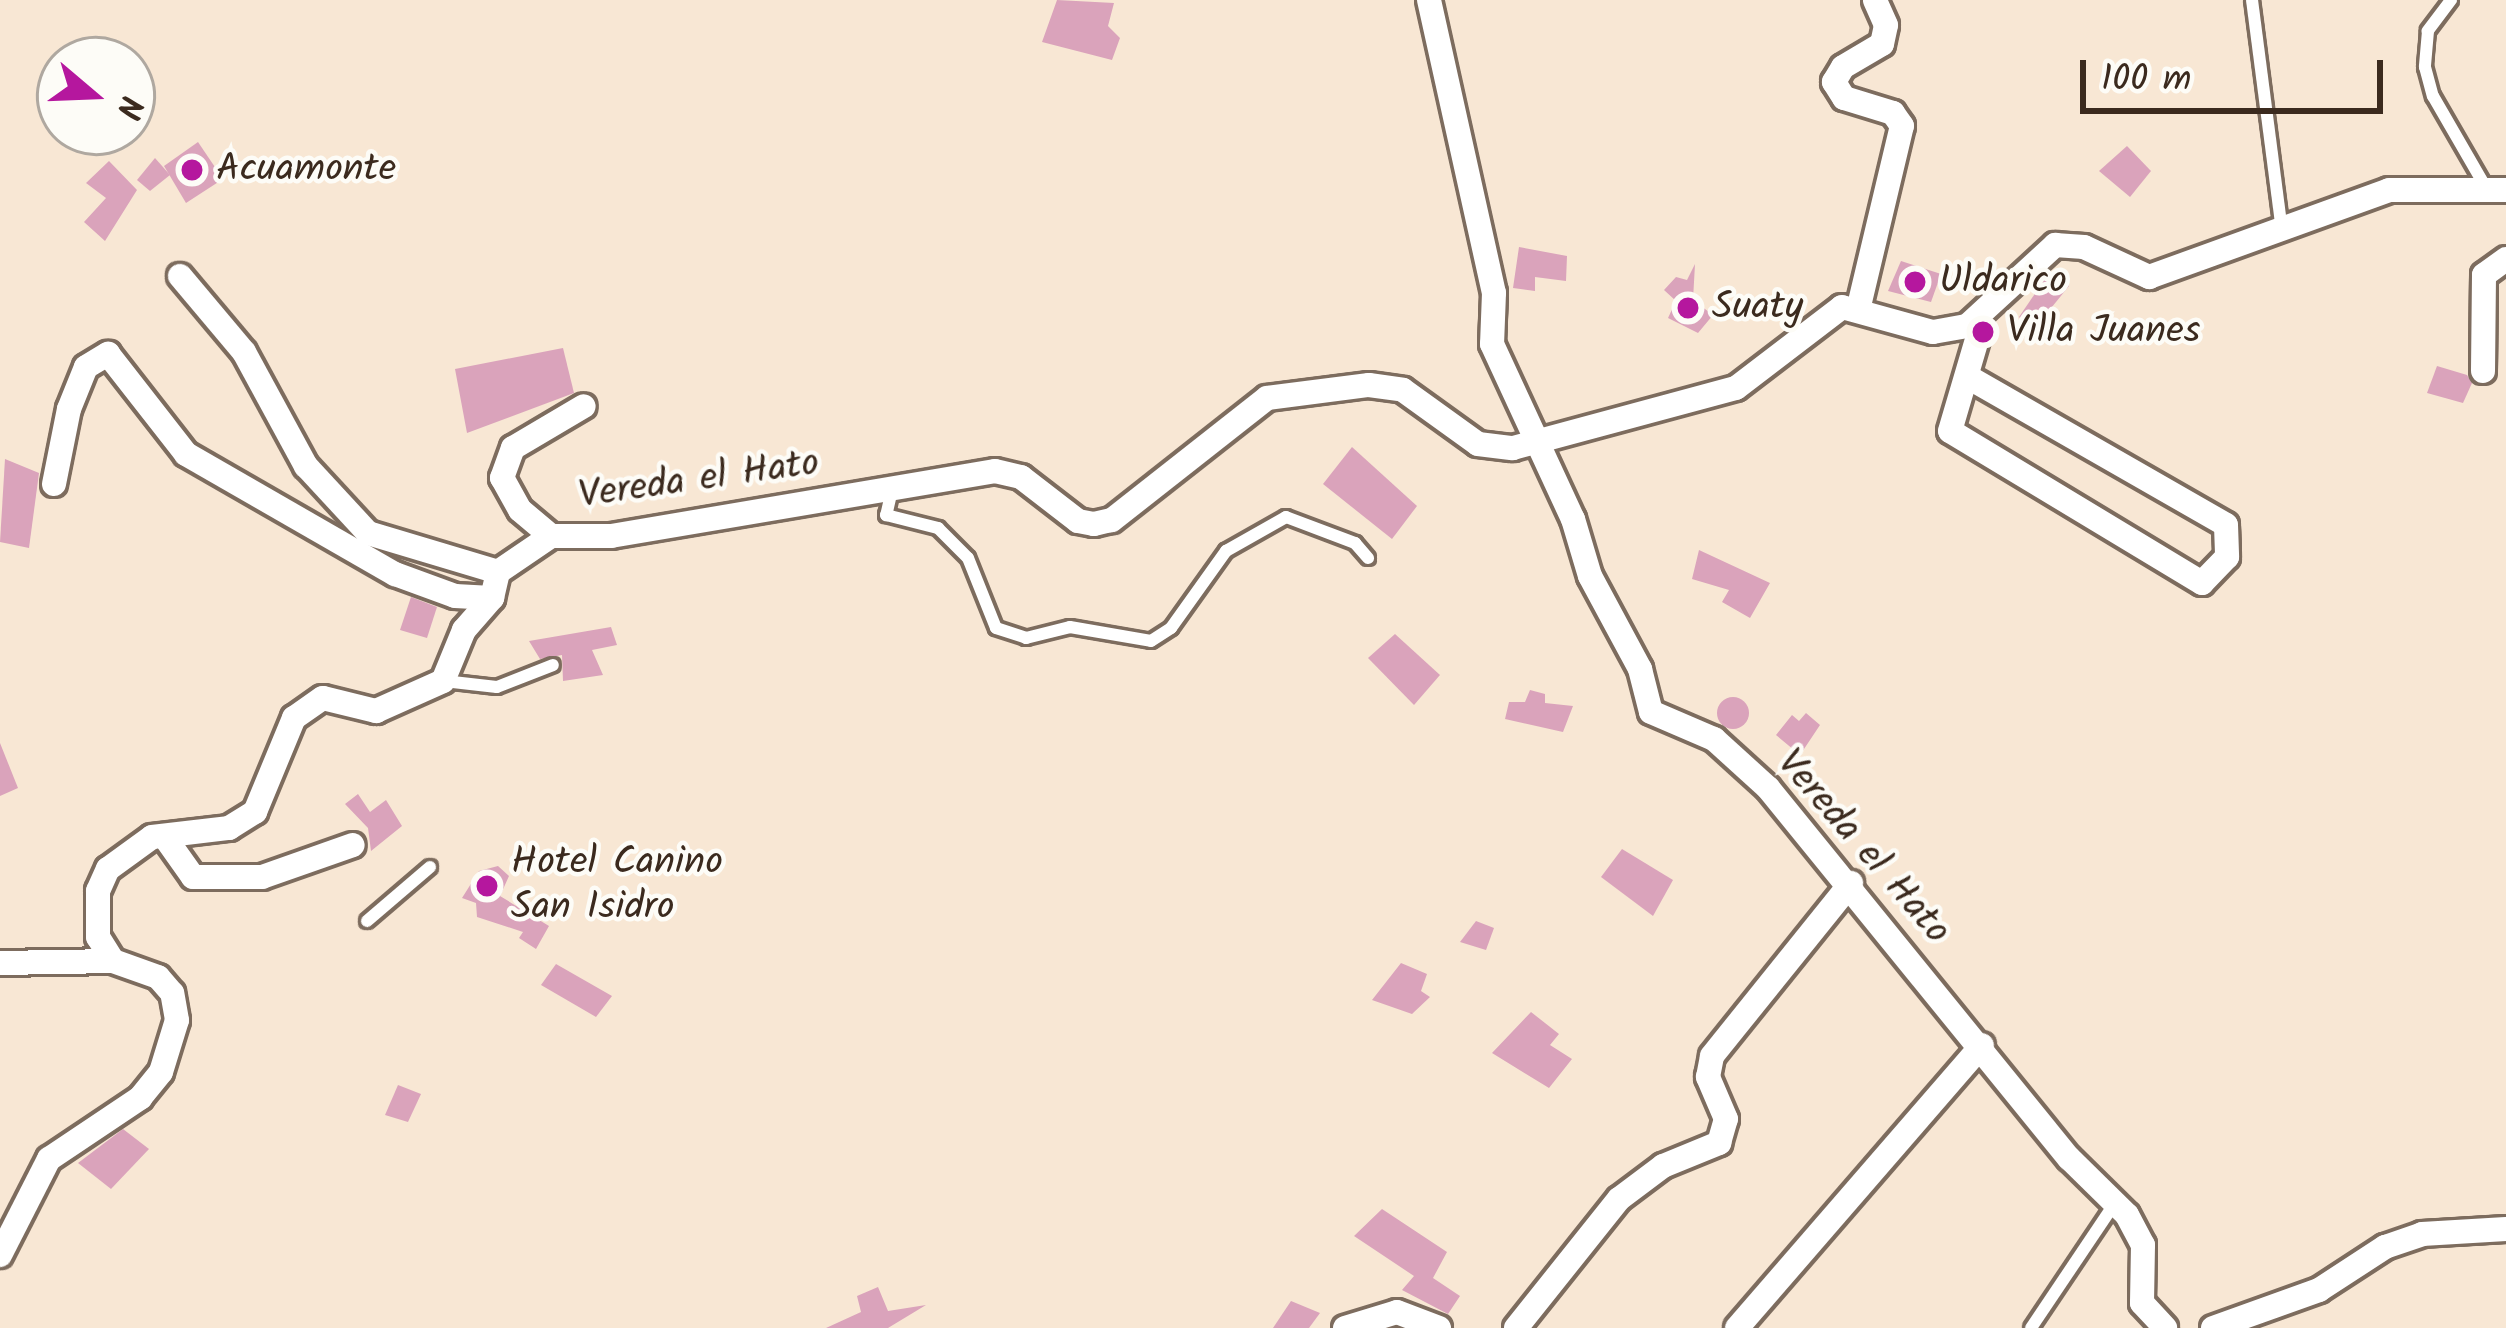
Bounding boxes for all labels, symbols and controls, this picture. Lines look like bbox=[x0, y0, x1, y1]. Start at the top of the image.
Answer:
north arrow bbox=[36, 36, 156, 156]
scale bar bbox=[2086, 36, 2389, 110]
text: 100 m bbox=[2101, 52, 2191, 109]
text: N bbox=[99, 88, 156, 125]
place label: Acuamonte bbox=[216, 147, 396, 193]
marker: Acuamonte bbox=[179, 157, 205, 183]
place label: Uldarico bbox=[1939, 259, 2067, 305]
marker: Uldarico bbox=[1902, 269, 1928, 295]
place label: Suaty bbox=[1712, 285, 1803, 331]
marker: Suaty bbox=[1675, 295, 1701, 321]
place label: Villa Juanes bbox=[2007, 309, 2200, 355]
marker: Villa Juanes bbox=[1970, 319, 1996, 345]
street label: Vereda el Hato bbox=[576, 441, 822, 521]
street label: Vereda el Hato bbox=[1765, 741, 1959, 955]
place label: Hotel Canino San Isidro bbox=[511, 841, 723, 932]
marker: Hotel Canino San Isidro bbox=[474, 873, 500, 899]

